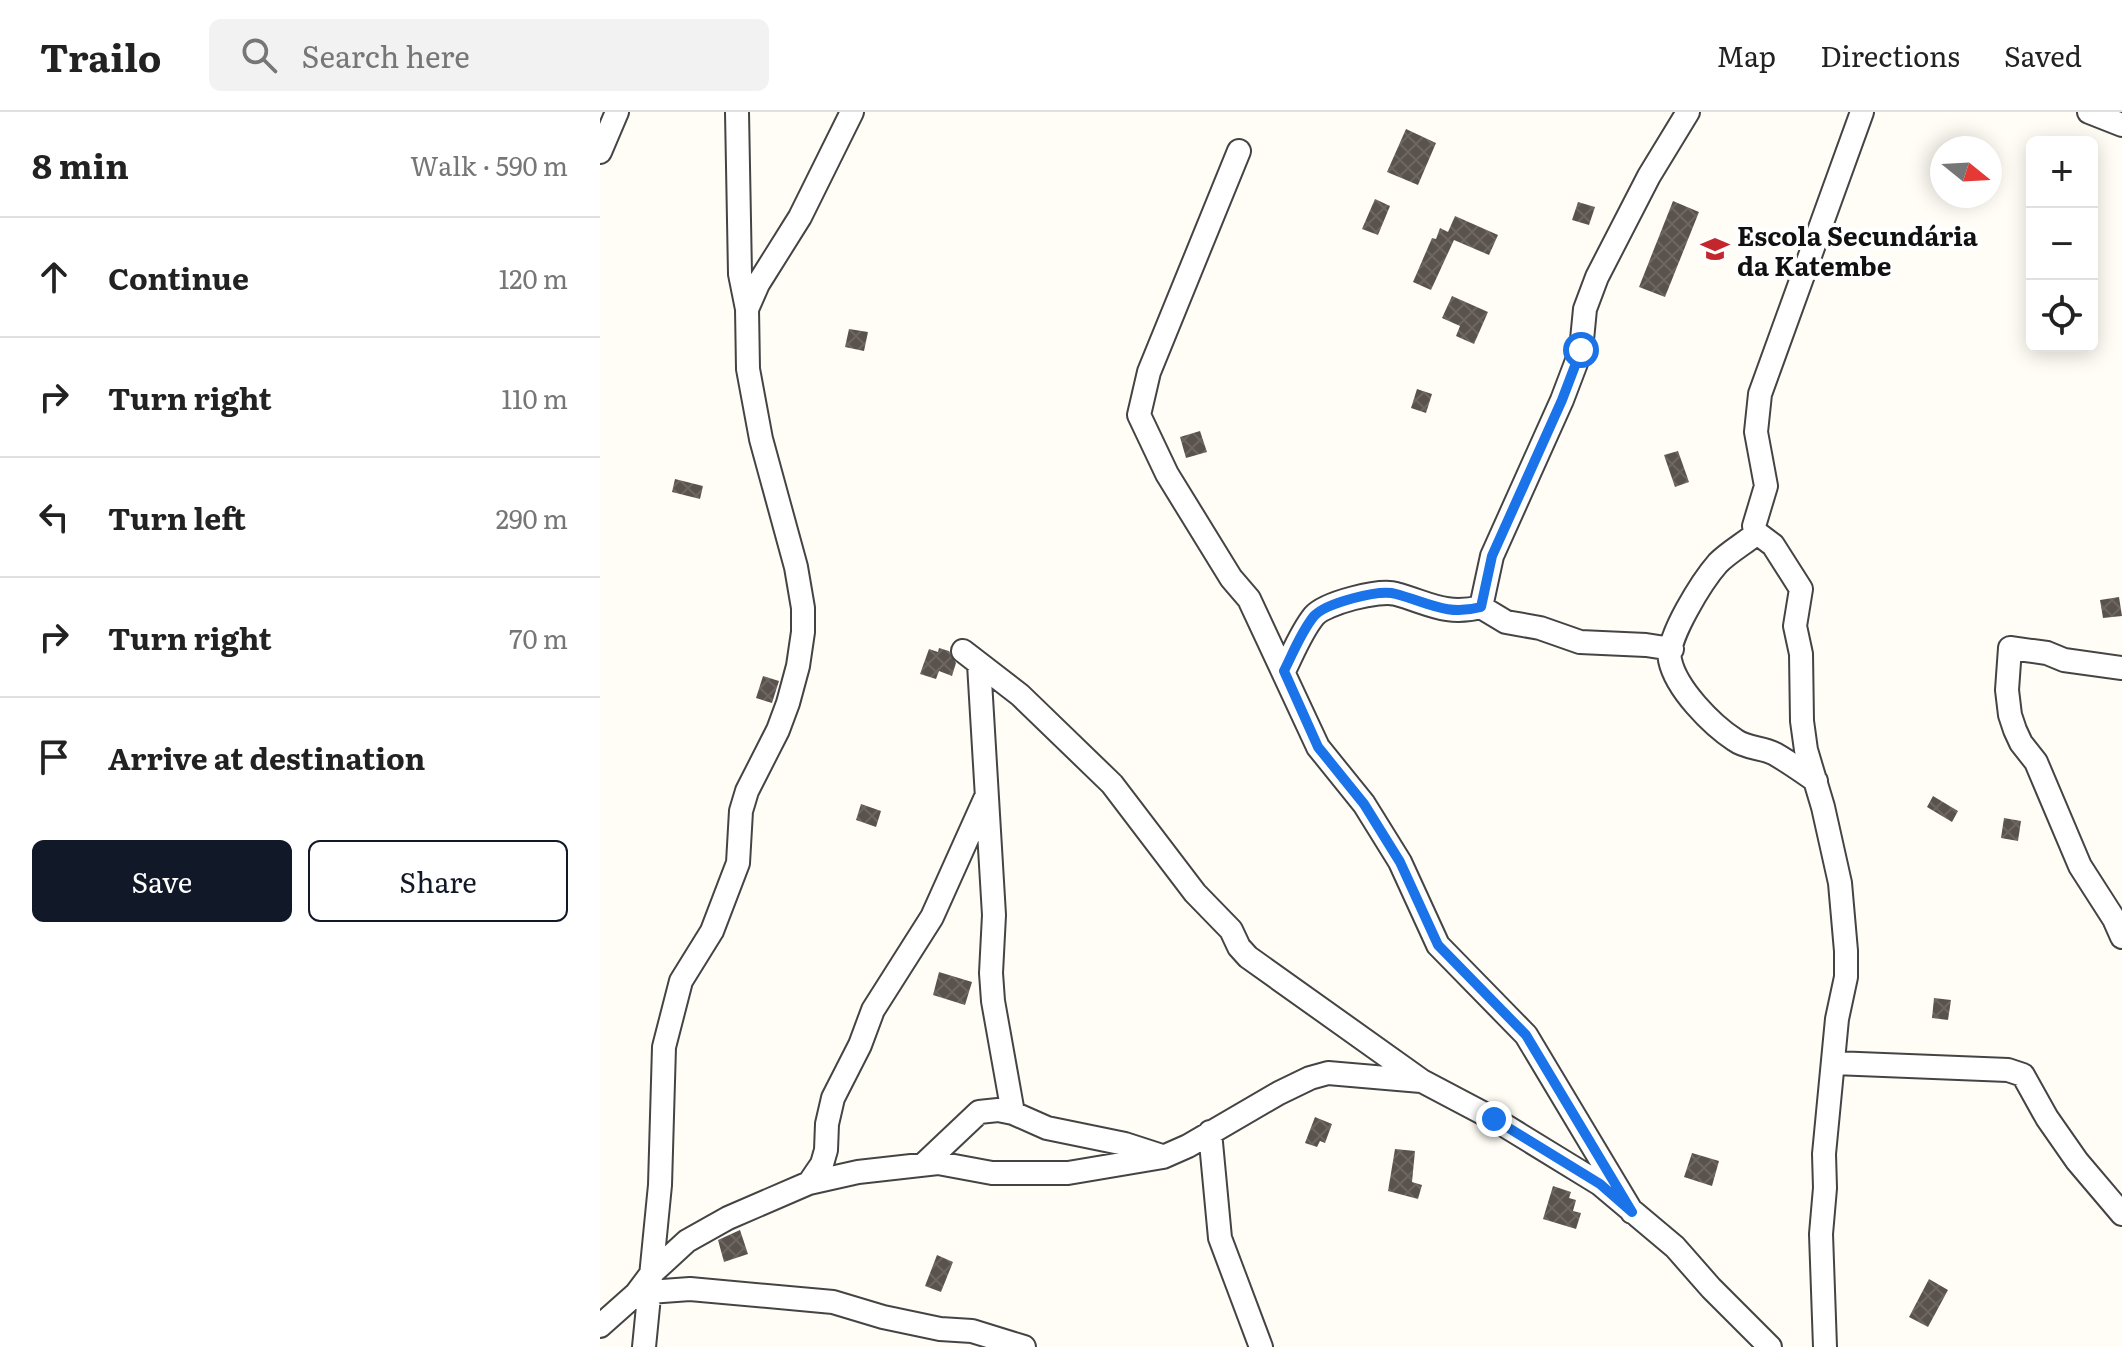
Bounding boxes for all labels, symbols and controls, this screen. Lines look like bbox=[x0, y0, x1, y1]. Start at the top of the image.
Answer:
search box bbox=[209, 19, 769, 91]
text: Trailo bbox=[40, 27, 161, 84]
icon: search bbox=[237, 33, 281, 77]
text: Search here bbox=[301, 33, 470, 77]
text: Map bbox=[1717, 34, 1776, 76]
text: Directions bbox=[1820, 34, 1960, 76]
text: Saved bbox=[2004, 34, 2082, 76]
north arrow bbox=[1930, 136, 2002, 208]
map controls bbox=[2026, 136, 2098, 352]
button: + bbox=[2026, 136, 2098, 208]
text: 8 min bbox=[32, 139, 129, 189]
text: Walk · 590 m bbox=[410, 145, 568, 184]
button: − bbox=[2026, 208, 2098, 280]
place label: Escola Secundária da Katembe bbox=[1737, 215, 1978, 284]
school or university icon: Escola Secundária da Katembe bbox=[1700, 234, 1730, 264]
icon: ahead bbox=[32, 255, 76, 299]
text: Continue bbox=[108, 255, 249, 299]
text: 120 m bbox=[499, 258, 568, 297]
button: locate bbox=[2026, 280, 2098, 352]
route start bbox=[1563, 332, 1599, 368]
icon: right bbox=[32, 375, 76, 419]
text: Turn right bbox=[108, 375, 272, 419]
text: 110 m bbox=[501, 378, 568, 417]
icon: left bbox=[32, 495, 76, 539]
text: Turn left bbox=[108, 495, 246, 539]
text: 290 m bbox=[496, 498, 568, 537]
icon: right bbox=[32, 615, 76, 659]
text: Turn right bbox=[108, 615, 272, 659]
text: 70 m bbox=[509, 618, 568, 657]
icon: arrive bbox=[32, 735, 76, 779]
text: Arrive at destination bbox=[108, 735, 425, 779]
button: Save bbox=[32, 840, 292, 922]
button: Share bbox=[308, 840, 568, 922]
route end bbox=[1476, 1101, 1512, 1137]

